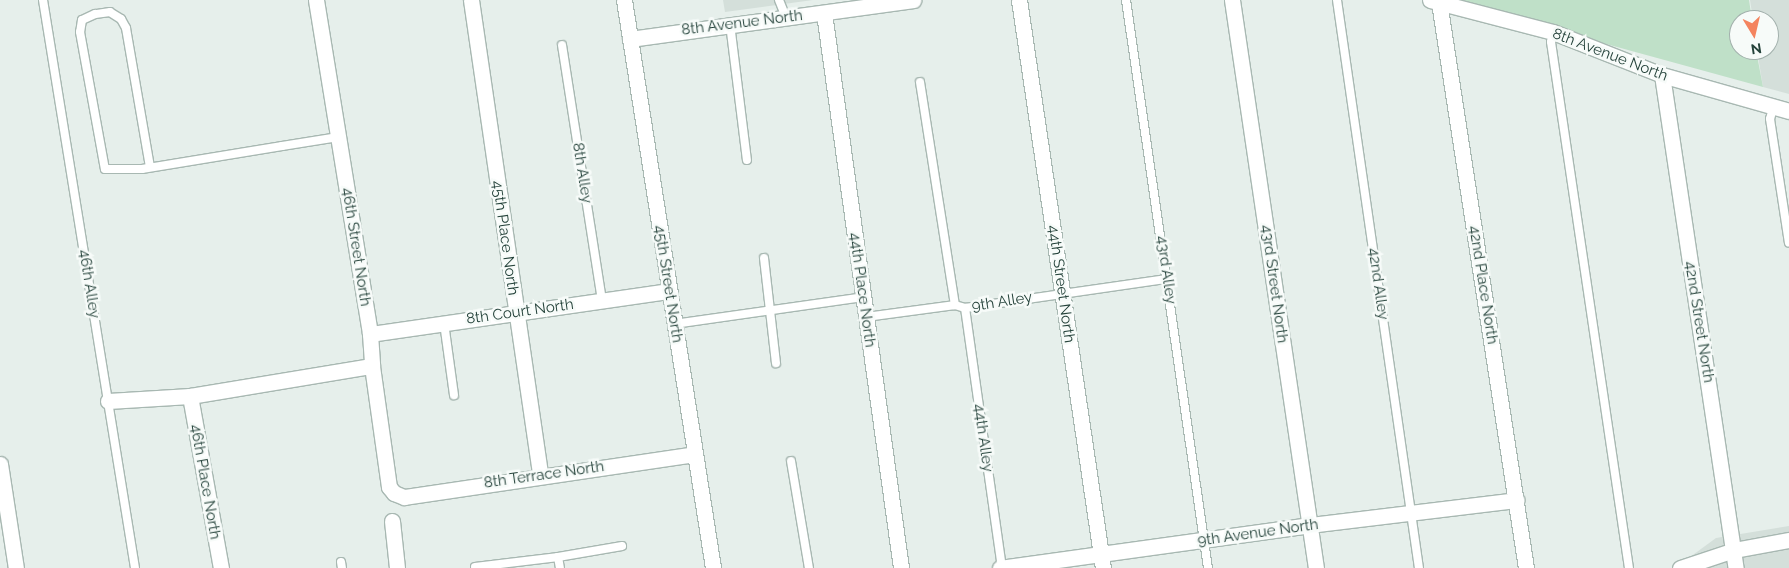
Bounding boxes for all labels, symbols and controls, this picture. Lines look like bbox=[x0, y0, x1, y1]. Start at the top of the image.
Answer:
street label: 8th Avenue North bbox=[680, 7, 804, 39]
north arrow bbox=[1729, 10, 1779, 60]
street label: 8th Avenue North bbox=[1550, 25, 1670, 85]
text: N bbox=[1750, 40, 1763, 58]
street label: 8th Alley bbox=[568, 141, 596, 205]
street label: 45th Place North bbox=[488, 179, 522, 297]
street label: 46th Street North bbox=[338, 187, 374, 307]
street label: 45th Street North bbox=[650, 224, 686, 344]
street label: 44th Street North bbox=[1044, 224, 1078, 344]
street label: 43rd Street North bbox=[1257, 224, 1291, 344]
street label: 42nd Place North bbox=[1465, 224, 1501, 346]
street label: 44th Place North bbox=[845, 231, 879, 349]
street label: 43rd Alley bbox=[1152, 234, 1180, 306]
street label: 42nd Alley bbox=[1364, 247, 1392, 321]
street label: 46th Alley bbox=[75, 248, 103, 320]
street label: 42nd Street North bbox=[1681, 260, 1717, 384]
street label: 9th Alley bbox=[970, 288, 1034, 316]
street label: 8th Court North bbox=[465, 296, 575, 328]
street label: 44th Alley bbox=[969, 403, 997, 473]
street label: 46th Place North bbox=[186, 423, 224, 541]
street label: 8th Terrace North bbox=[483, 458, 605, 492]
street label: 9th Avenue North bbox=[1196, 516, 1320, 550]

